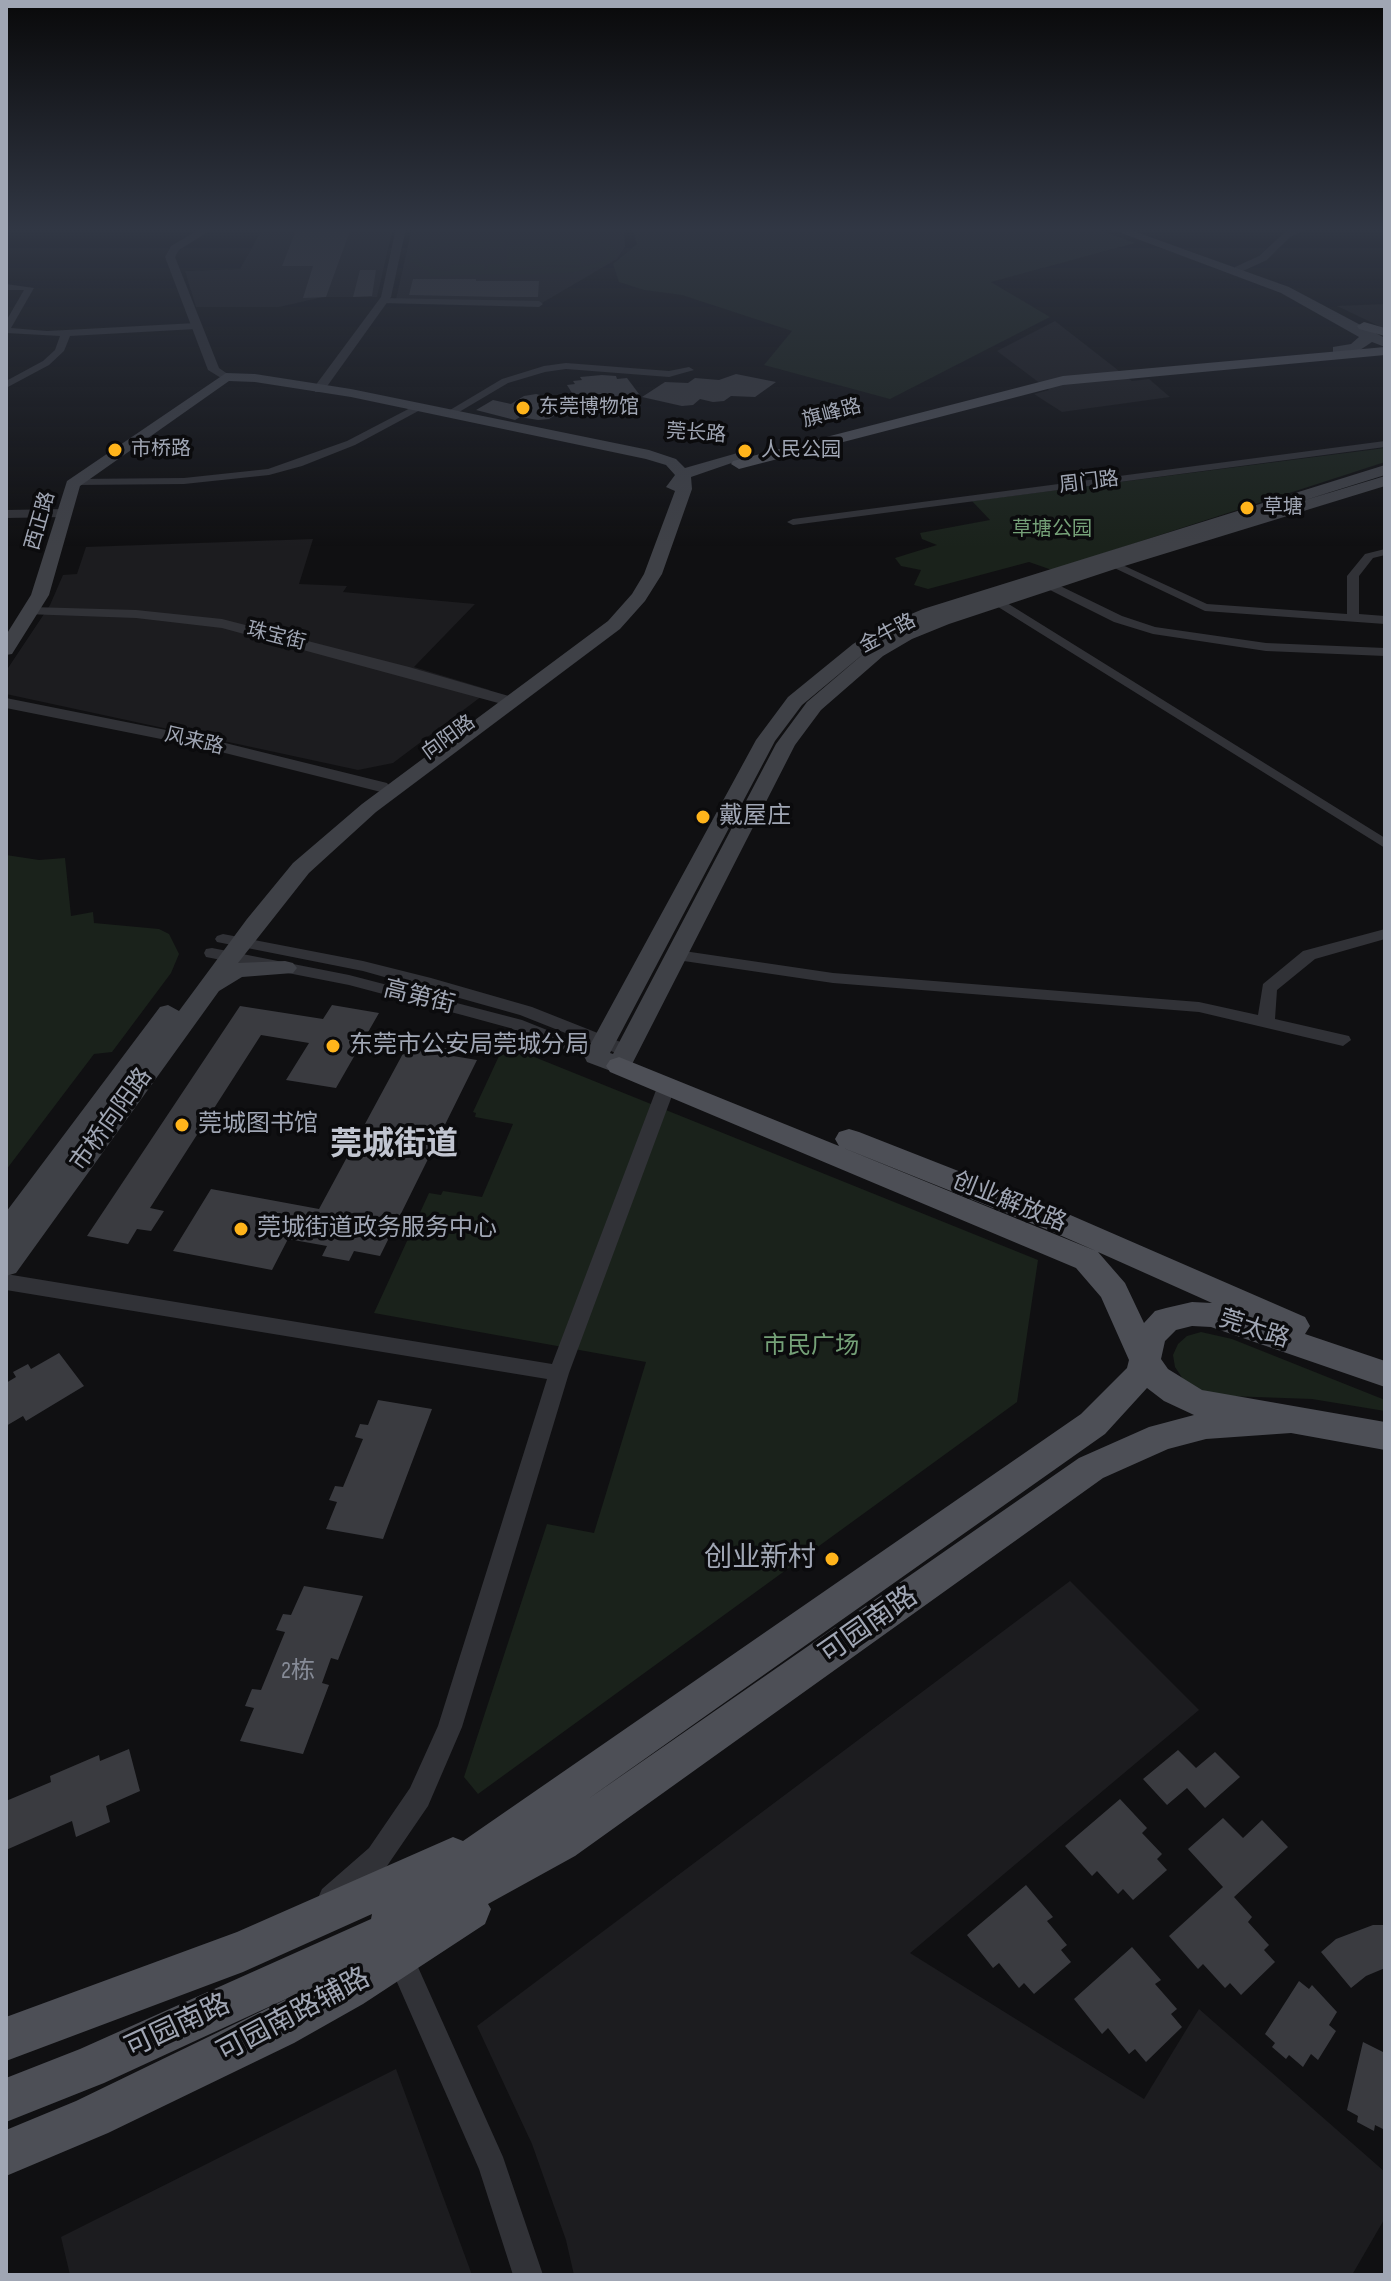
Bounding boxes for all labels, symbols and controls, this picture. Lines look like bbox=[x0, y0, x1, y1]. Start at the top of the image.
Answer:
street label: 旗峰路 bbox=[800, 395, 864, 433]
place label: 东莞博物馆 bbox=[539, 396, 639, 420]
marker: 东莞博物馆 bbox=[514, 399, 532, 417]
street label: 莞长路 bbox=[665, 420, 727, 448]
place label: 市桥路 bbox=[131, 438, 191, 462]
place label: 人民公园 bbox=[761, 439, 841, 463]
marker: 市桥路 bbox=[106, 441, 124, 459]
marker: 人民公园 bbox=[736, 442, 754, 460]
street label: 周门路 bbox=[1058, 467, 1120, 499]
street label: 西正路 bbox=[21, 489, 61, 553]
place label: 草塘 bbox=[1263, 496, 1303, 520]
marker: 草塘 bbox=[1238, 499, 1256, 517]
park label: 草塘公园 bbox=[1012, 518, 1092, 542]
street label: 金牛路 bbox=[856, 609, 920, 659]
street label: 珠宝街 bbox=[244, 618, 308, 656]
street label: 向阳路 bbox=[418, 711, 480, 765]
street label: 风来路 bbox=[162, 724, 226, 760]
place label: 戴屋庄 bbox=[719, 803, 791, 831]
marker: 戴屋庄 bbox=[694, 808, 712, 826]
street label: 高第街 bbox=[381, 975, 457, 1021]
place label: 东莞市公安局莞城分局 bbox=[349, 1032, 589, 1060]
marker: 东莞市公安局莞城分局 bbox=[324, 1037, 342, 1055]
street label: 市桥向阳路 bbox=[65, 1063, 159, 1177]
place label: 莞城图书馆 bbox=[198, 1111, 318, 1139]
marker: 莞城图书馆 bbox=[173, 1116, 191, 1134]
district label: 莞城街道 bbox=[330, 1127, 458, 1165]
street label: 创业解放路 bbox=[948, 1167, 1070, 1239]
place label: 莞城街道政务服务中心 bbox=[257, 1215, 497, 1243]
marker: 莞城街道政务服务中心 bbox=[232, 1220, 250, 1238]
street label: 莞太路 bbox=[1215, 1305, 1293, 1355]
park label: 市民广场 bbox=[763, 1333, 859, 1361]
place label: 创业新村 bbox=[704, 1542, 816, 1576]
marker: 创业新村 bbox=[823, 1550, 841, 1568]
street label: 可园南路 bbox=[813, 1580, 925, 1672]
house number: 2栋 bbox=[281, 1658, 315, 1686]
street label: 可园南路辅路 bbox=[212, 1962, 376, 2070]
street label: 可园南路 bbox=[120, 1988, 236, 2066]

